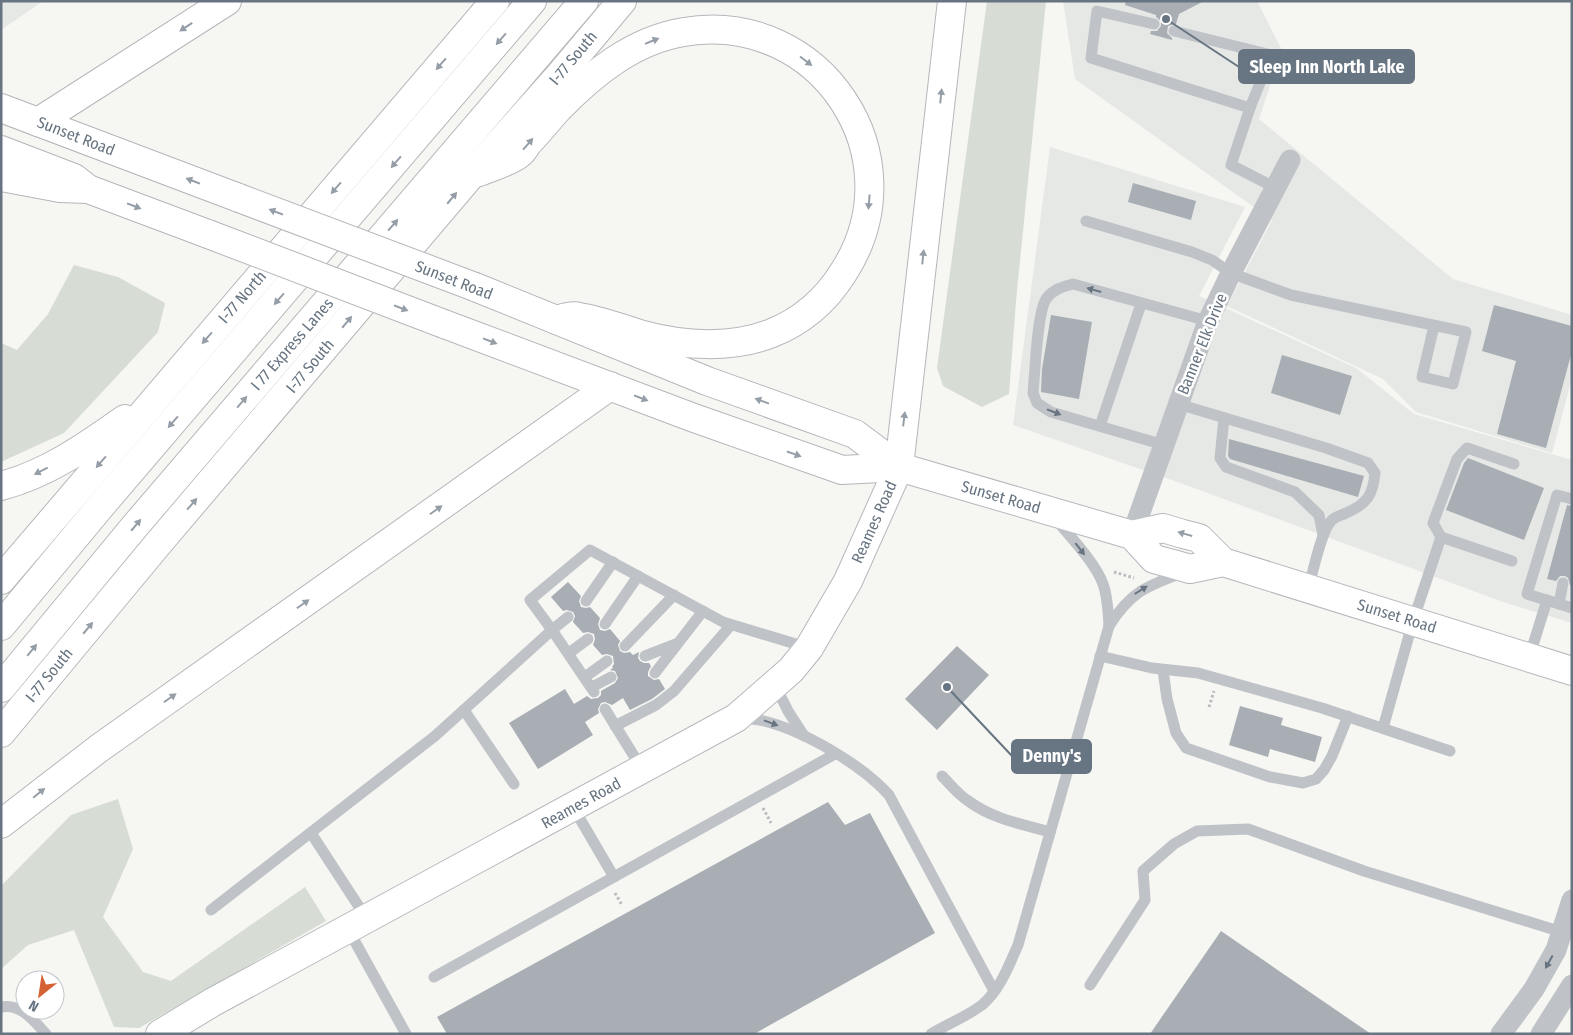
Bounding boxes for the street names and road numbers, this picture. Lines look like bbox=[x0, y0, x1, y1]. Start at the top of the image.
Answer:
street label: I-77 South bbox=[545, 27, 601, 89]
street label: Sunset Road bbox=[34, 113, 118, 159]
street label: Sunset Road bbox=[412, 257, 496, 303]
street label: I-77 North bbox=[214, 267, 270, 327]
street label: Banner Elk Drive bbox=[1173, 291, 1231, 397]
street label: I 77 Express Lanes bbox=[247, 294, 337, 394]
street label: I-77 South bbox=[282, 335, 338, 397]
street label: Sunset Road bbox=[959, 477, 1043, 517]
street label: Reames Road bbox=[847, 478, 901, 566]
street label: Sunset Road bbox=[1355, 595, 1439, 637]
street label: I-77 South bbox=[21, 644, 77, 706]
street label: Reames Road bbox=[538, 773, 624, 833]

